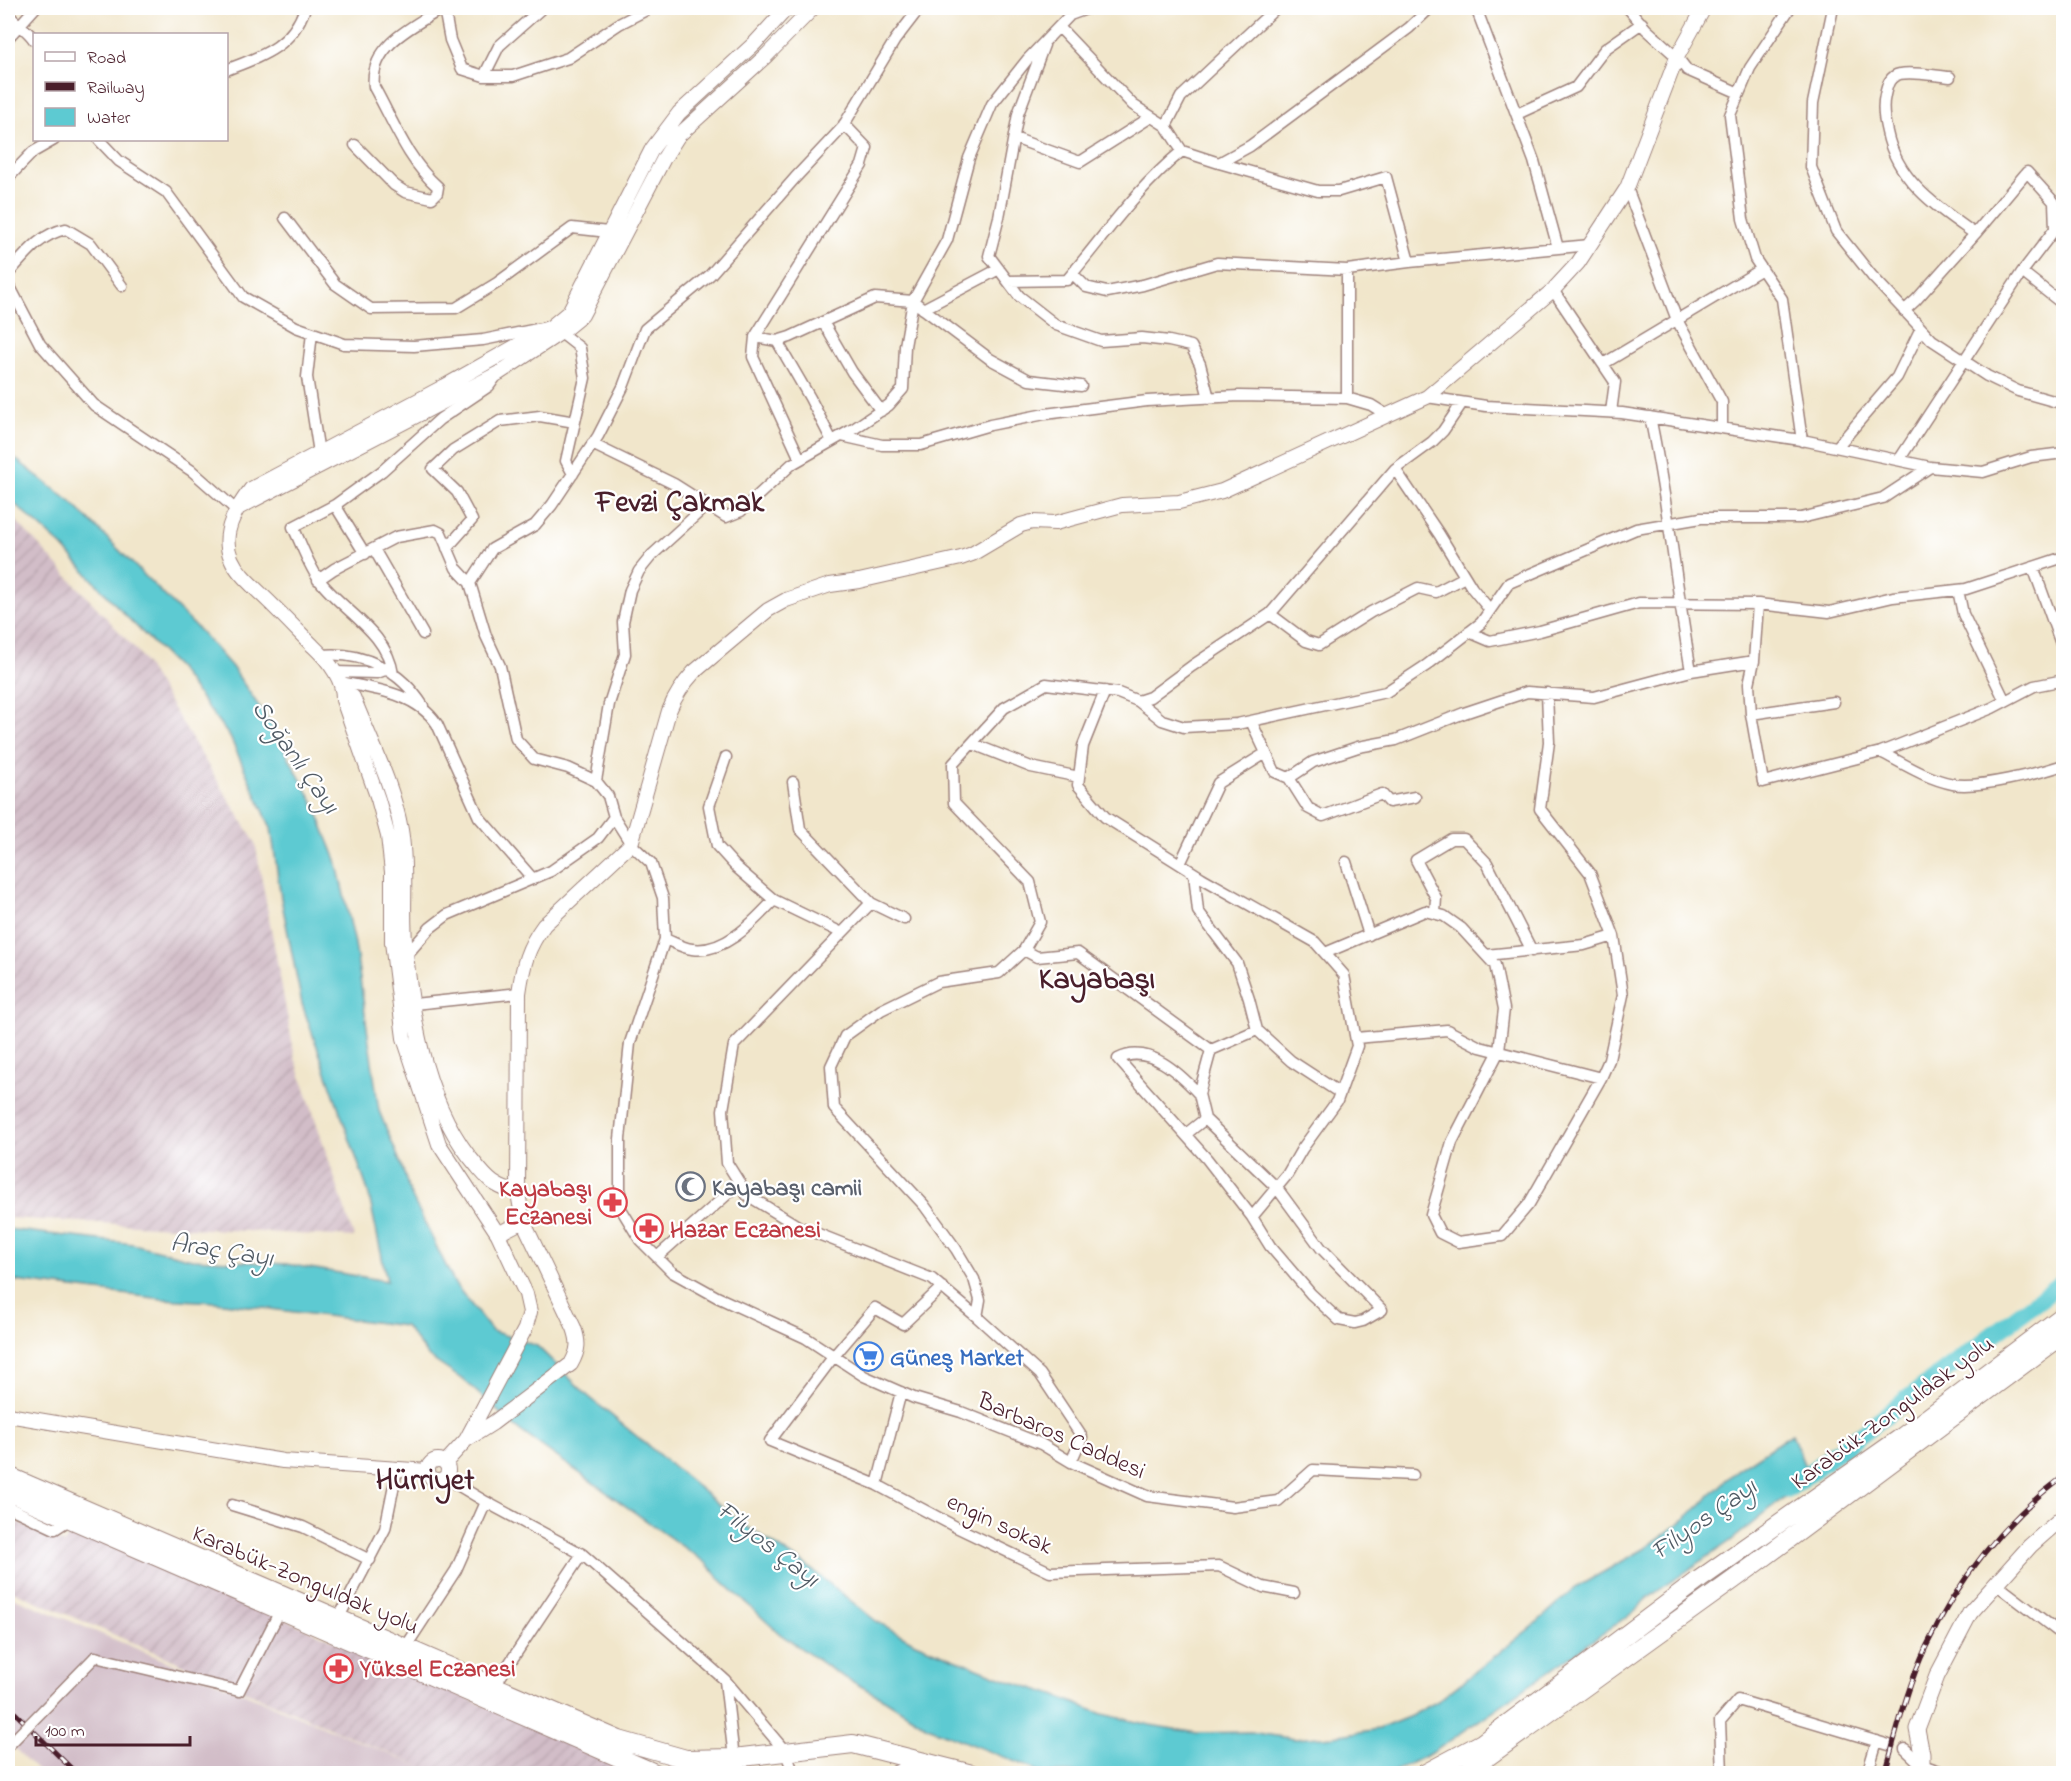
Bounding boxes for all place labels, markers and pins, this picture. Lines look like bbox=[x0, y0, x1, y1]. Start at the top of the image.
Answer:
mosque icon: Kayabaşı camii bbox=[675, 1171, 707, 1203]
place label: Kayabaşı camii bbox=[712, 1172, 862, 1208]
place label: Kayabaşı Eczanesi bbox=[499, 1173, 592, 1236]
pharmacy icon: Kayabaşı Eczanesi bbox=[597, 1186, 629, 1218]
pharmacy icon: Hazar Eczanesi bbox=[633, 1213, 665, 1245]
place label: Hazar Eczanesi bbox=[670, 1214, 821, 1249]
supermarket icon: Güneş Market bbox=[853, 1341, 885, 1373]
place label: Güneş Market bbox=[890, 1342, 1025, 1377]
pharmacy icon: Yüksel Eczanesi bbox=[323, 1652, 355, 1684]
place label: Yüksel Eczanesi bbox=[359, 1653, 516, 1688]

